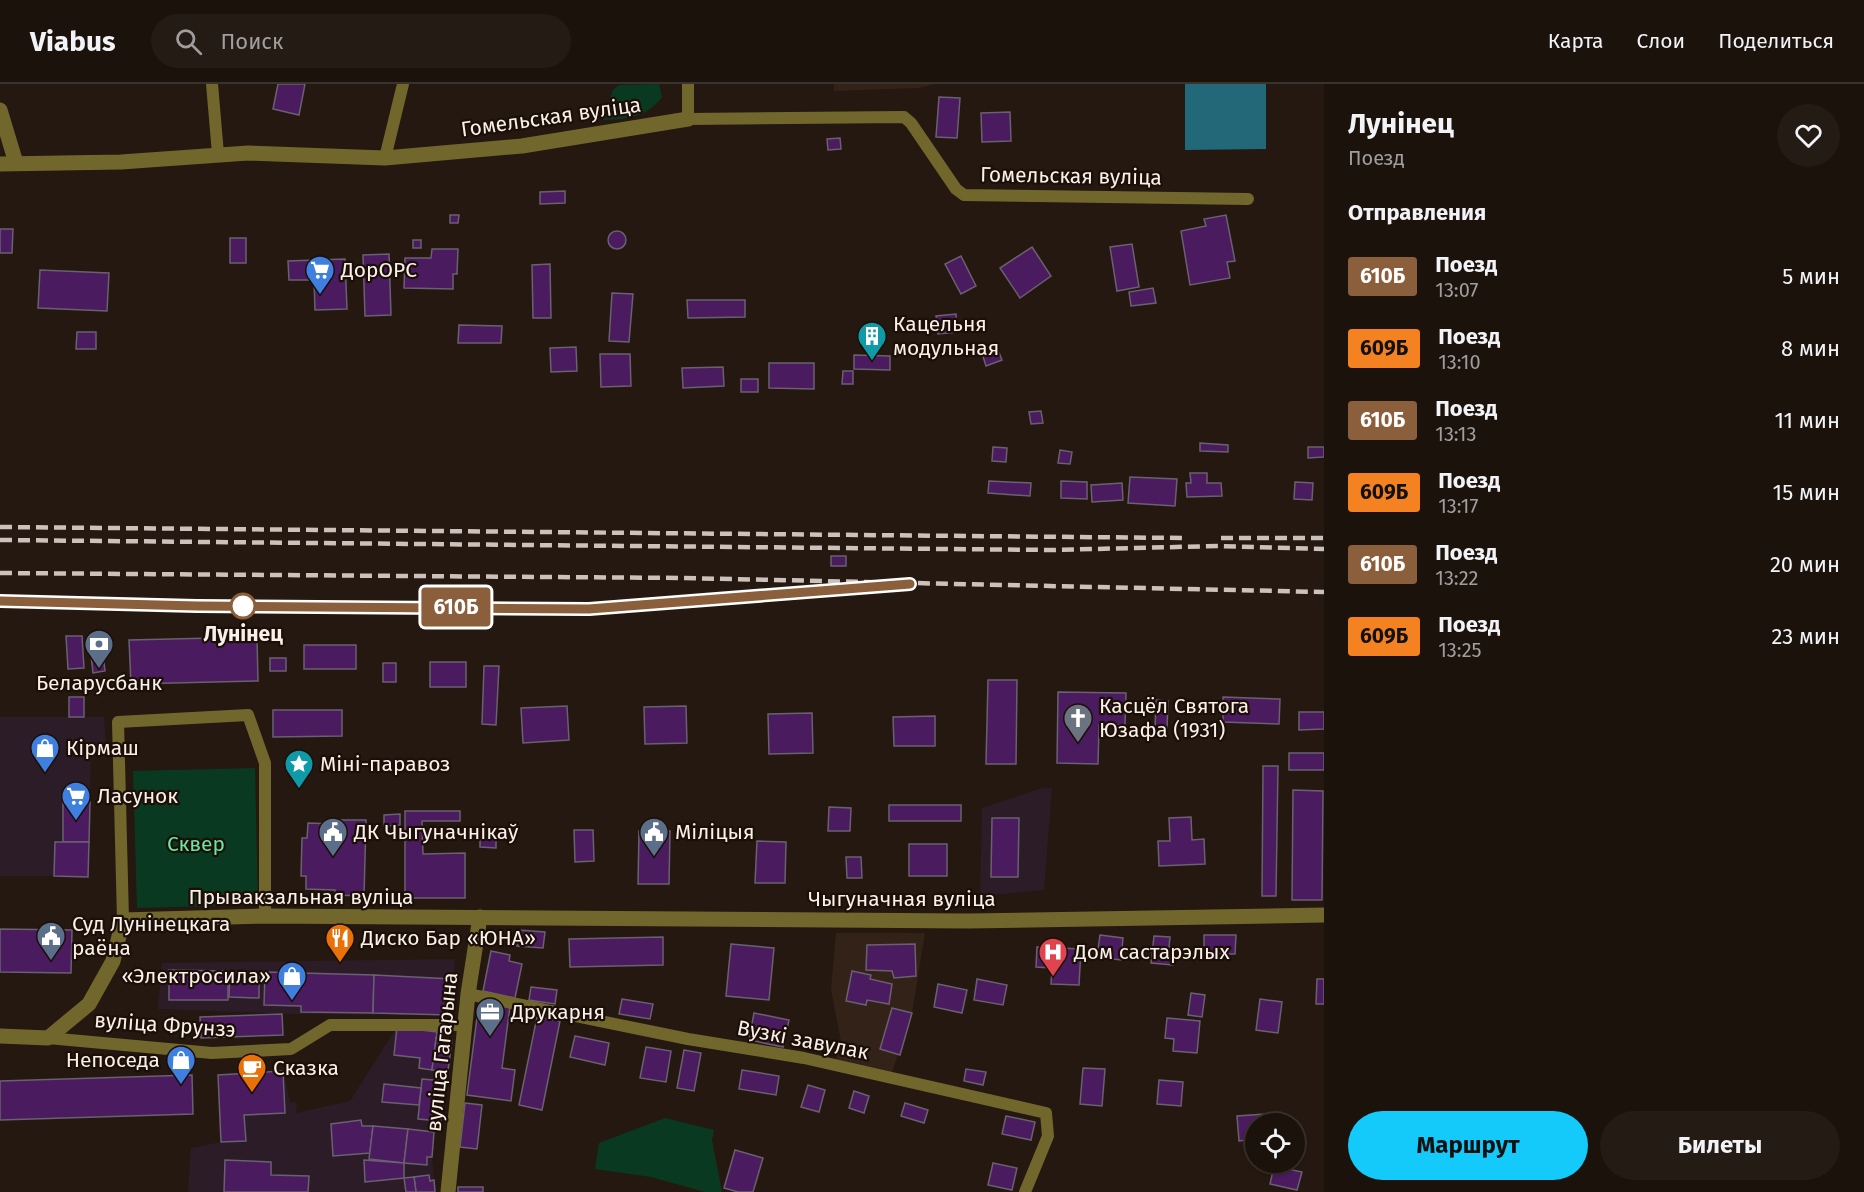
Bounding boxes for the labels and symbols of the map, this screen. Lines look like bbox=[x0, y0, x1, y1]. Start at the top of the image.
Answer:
street label: Гомельская вуліца bbox=[459, 91, 643, 143]
street label: Гомельская вуліца bbox=[980, 161, 1162, 191]
supermarket icon: ДорОРС bbox=[304, 254, 336, 296]
place label: ДорОРС bbox=[340, 257, 417, 283]
place label: Кацельня модульная bbox=[893, 311, 999, 361]
building icon: Кацельня модульная bbox=[856, 320, 888, 362]
line badge: 610Б bbox=[414, 588, 498, 626]
marker: Лунінец bbox=[230, 593, 256, 619]
place label: Лунінец bbox=[203, 621, 283, 647]
bank icon: Беларусбанк bbox=[83, 628, 115, 670]
place label: Беларусбанк bbox=[36, 670, 162, 696]
place label: Касцёл Святога Юзафа (1931) bbox=[1099, 693, 1249, 743]
church icon: Касцёл Святога Юзафа (1931) bbox=[1062, 702, 1094, 744]
shop icon: Кірмаш bbox=[29, 732, 61, 774]
place label: Кірмаш bbox=[66, 735, 139, 761]
place icon: Міні-паравоз bbox=[283, 748, 315, 790]
place label: Міні-паравоз bbox=[320, 751, 451, 777]
supermarket icon: Ласунок bbox=[60, 780, 92, 822]
place label: Ласунок bbox=[97, 783, 178, 809]
public building icon: ДК Чыгуначнікаў bbox=[317, 816, 349, 858]
public building icon: Міліцыя bbox=[638, 816, 670, 858]
place label: ДК Чыгуначнікаў bbox=[353, 819, 519, 845]
place label: Міліцыя bbox=[675, 819, 755, 845]
park label: Сквер bbox=[167, 831, 225, 857]
street label: Прывакзальная вуліца bbox=[188, 884, 414, 910]
street label: Чыгуначная вуліца bbox=[808, 886, 996, 912]
place label: Суд Лунінецкага раёна bbox=[72, 911, 230, 961]
public building icon: Суд Лунінецкага раёна bbox=[35, 920, 67, 962]
restaurant icon: Диско Бар «ЮНА» bbox=[324, 922, 356, 964]
place label: Диско Бар «ЮНА» bbox=[360, 925, 536, 951]
hospital icon: Дом састарэлых bbox=[1037, 936, 1069, 978]
place label: Дом састарэлых bbox=[1073, 939, 1231, 965]
shop icon: «Электросила» bbox=[276, 960, 308, 1002]
place label: «Электросила» bbox=[122, 963, 271, 989]
street label: вуліца Гагарына bbox=[421, 971, 463, 1133]
office icon: Друкарня bbox=[474, 996, 506, 1038]
place label: Друкарня bbox=[510, 999, 605, 1025]
street label: вуліца Фрунзэ bbox=[93, 1007, 237, 1043]
street label: Вузкі завулак bbox=[735, 1014, 871, 1066]
shop icon: Непоседа bbox=[165, 1044, 197, 1086]
place label: Непоседа bbox=[66, 1047, 160, 1073]
cafe icon: Сказка bbox=[236, 1052, 268, 1094]
place label: Сказка bbox=[273, 1055, 339, 1081]

